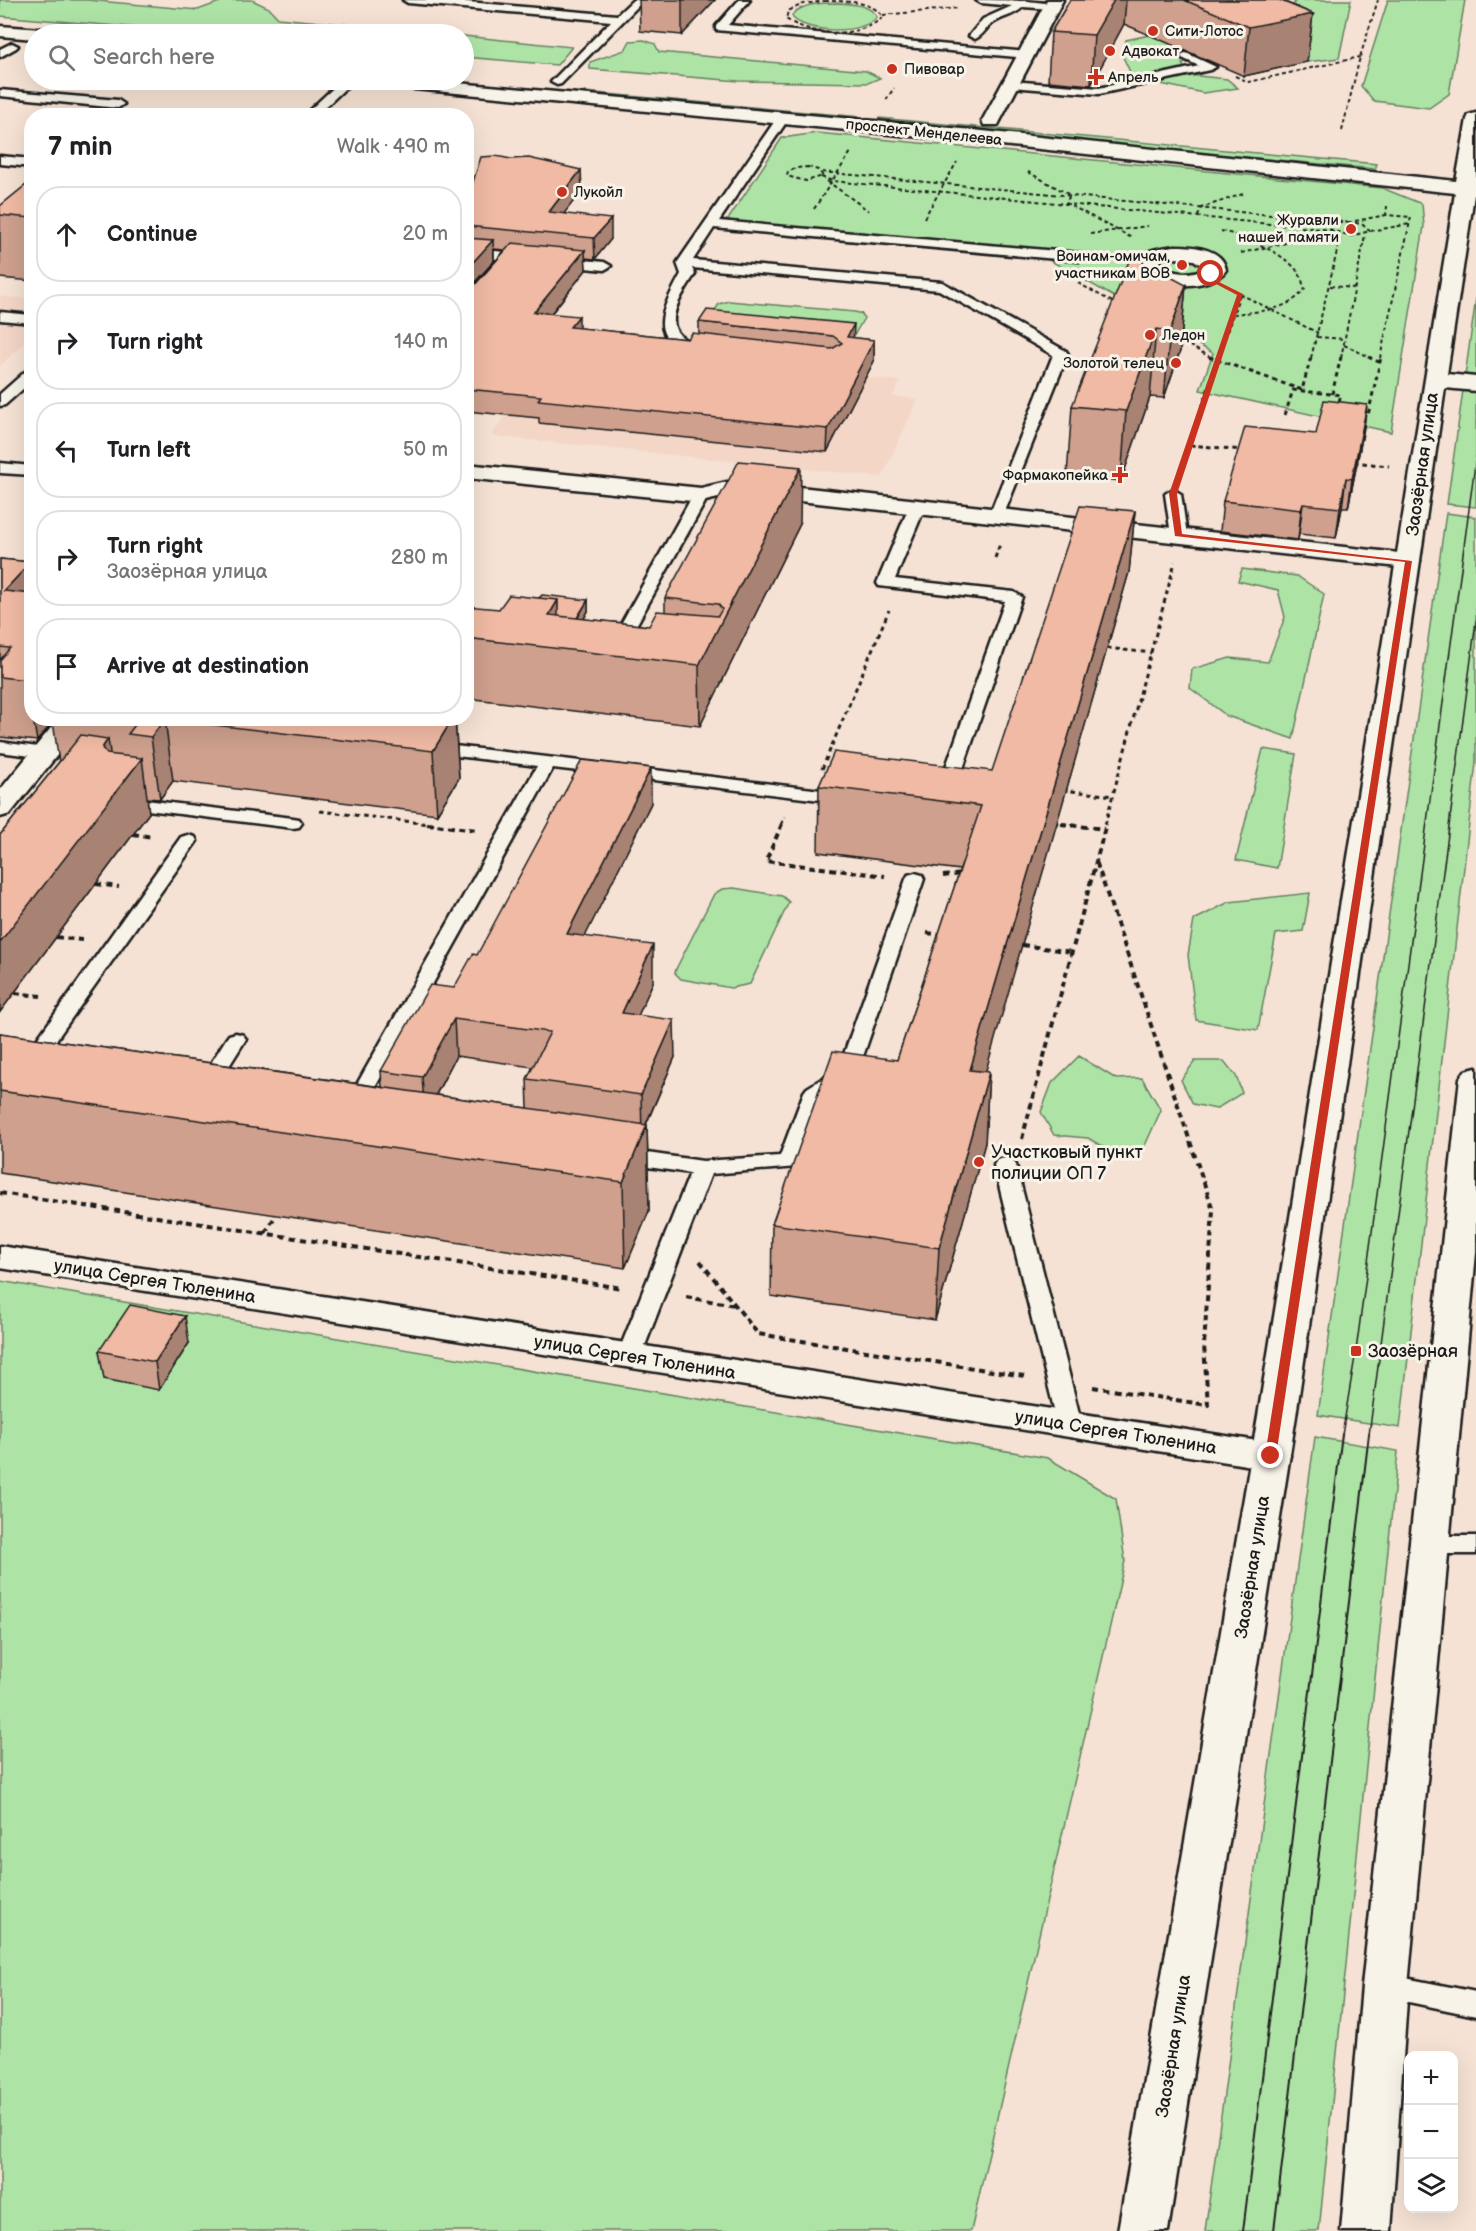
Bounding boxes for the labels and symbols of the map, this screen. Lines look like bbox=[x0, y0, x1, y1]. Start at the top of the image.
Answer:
place label: Сити-Лотос bbox=[1165, 22, 1244, 41]
marker: Сити-Лотос bbox=[1146, 24, 1160, 38]
place label: Адвокат bbox=[1121, 42, 1179, 61]
marker: Адвокат bbox=[1103, 44, 1117, 58]
place label: Пивовар bbox=[904, 60, 965, 79]
marker: Пивовар bbox=[885, 62, 899, 76]
place label: Апрель bbox=[1107, 68, 1159, 87]
marker: Апрель bbox=[1089, 70, 1103, 84]
street label: проспект Менделеева bbox=[845, 115, 1003, 150]
place label: Лукойл bbox=[573, 183, 623, 202]
marker: Лукойл bbox=[555, 185, 569, 199]
place label: Журавли нашей памяти bbox=[1238, 211, 1339, 247]
marker: Журавли нашей памяти bbox=[1344, 222, 1358, 236]
place label: Воинам-омичам, участникам ВОВ bbox=[1055, 247, 1170, 283]
marker: Воинам-омичам, участникам ВОВ bbox=[1175, 258, 1189, 272]
route start bbox=[1197, 260, 1223, 286]
place label: Ледон bbox=[1161, 326, 1205, 345]
marker: Ледон bbox=[1143, 328, 1157, 342]
place label: Золотой телец bbox=[1063, 354, 1164, 373]
marker: Золотой телец bbox=[1169, 356, 1183, 370]
street label: Заозёрная улица bbox=[1402, 391, 1443, 537]
place label: Фармакопейка bbox=[1003, 466, 1108, 485]
marker: Фармакопейка bbox=[1113, 468, 1127, 482]
place label: Участковый пункт полиции ОП 7 bbox=[991, 1142, 1144, 1184]
marker: Участковый пункт полиции ОП 7 bbox=[972, 1155, 986, 1169]
street label: улица Сергея Тюленина bbox=[53, 1255, 258, 1308]
street label: улица Сергея Тюленина bbox=[533, 1331, 738, 1384]
place label: Заозёрная bbox=[1368, 1341, 1458, 1362]
marker: Заозёрная bbox=[1349, 1344, 1363, 1358]
street label: улица Сергея Тюленина bbox=[1014, 1406, 1219, 1459]
route end bbox=[1257, 1442, 1283, 1468]
street label: Заозёрная улица bbox=[1231, 1494, 1274, 1640]
street label: Заозёрная улица bbox=[1152, 1973, 1195, 2119]

